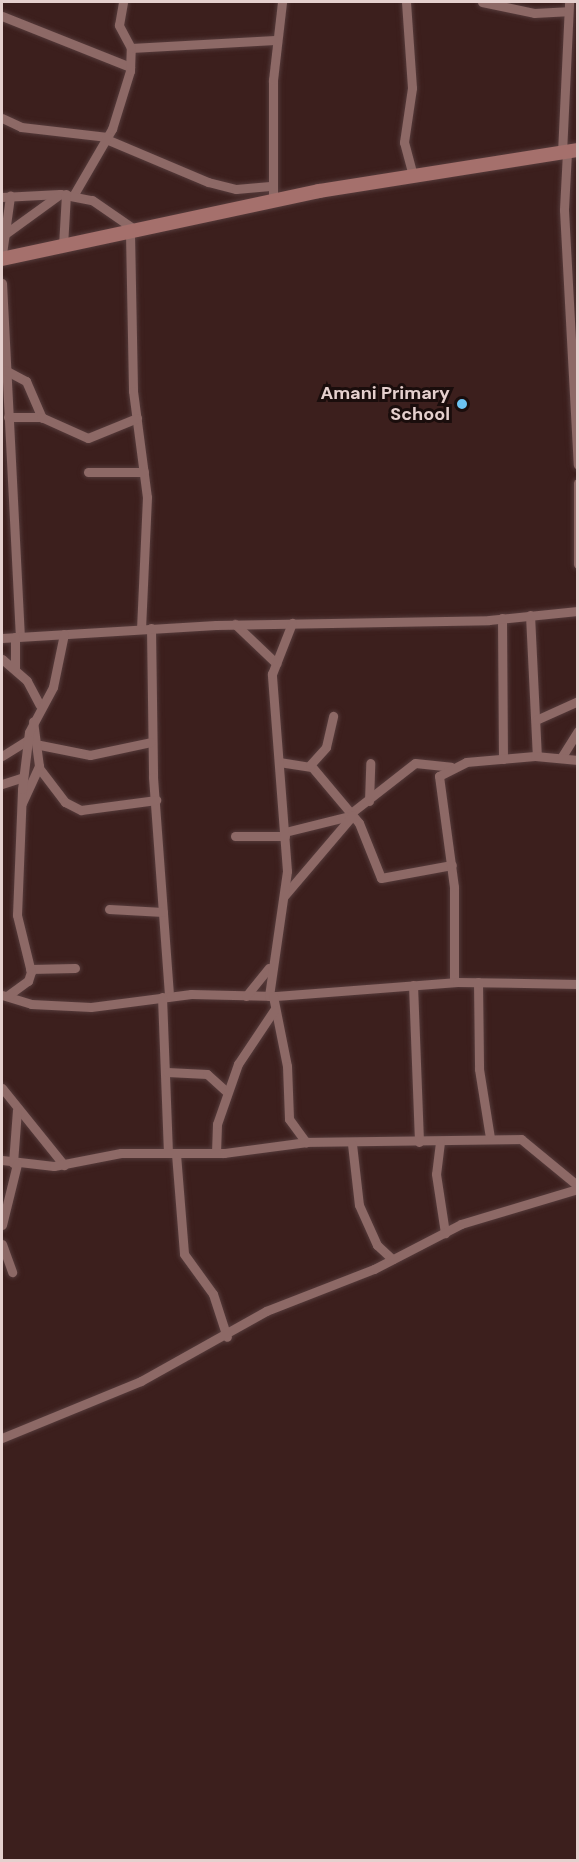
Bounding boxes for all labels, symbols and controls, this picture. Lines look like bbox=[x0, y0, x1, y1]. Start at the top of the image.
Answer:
place label: Amani Primary School bbox=[320, 383, 450, 426]
marker: Amani Primary School bbox=[455, 397, 469, 411]

